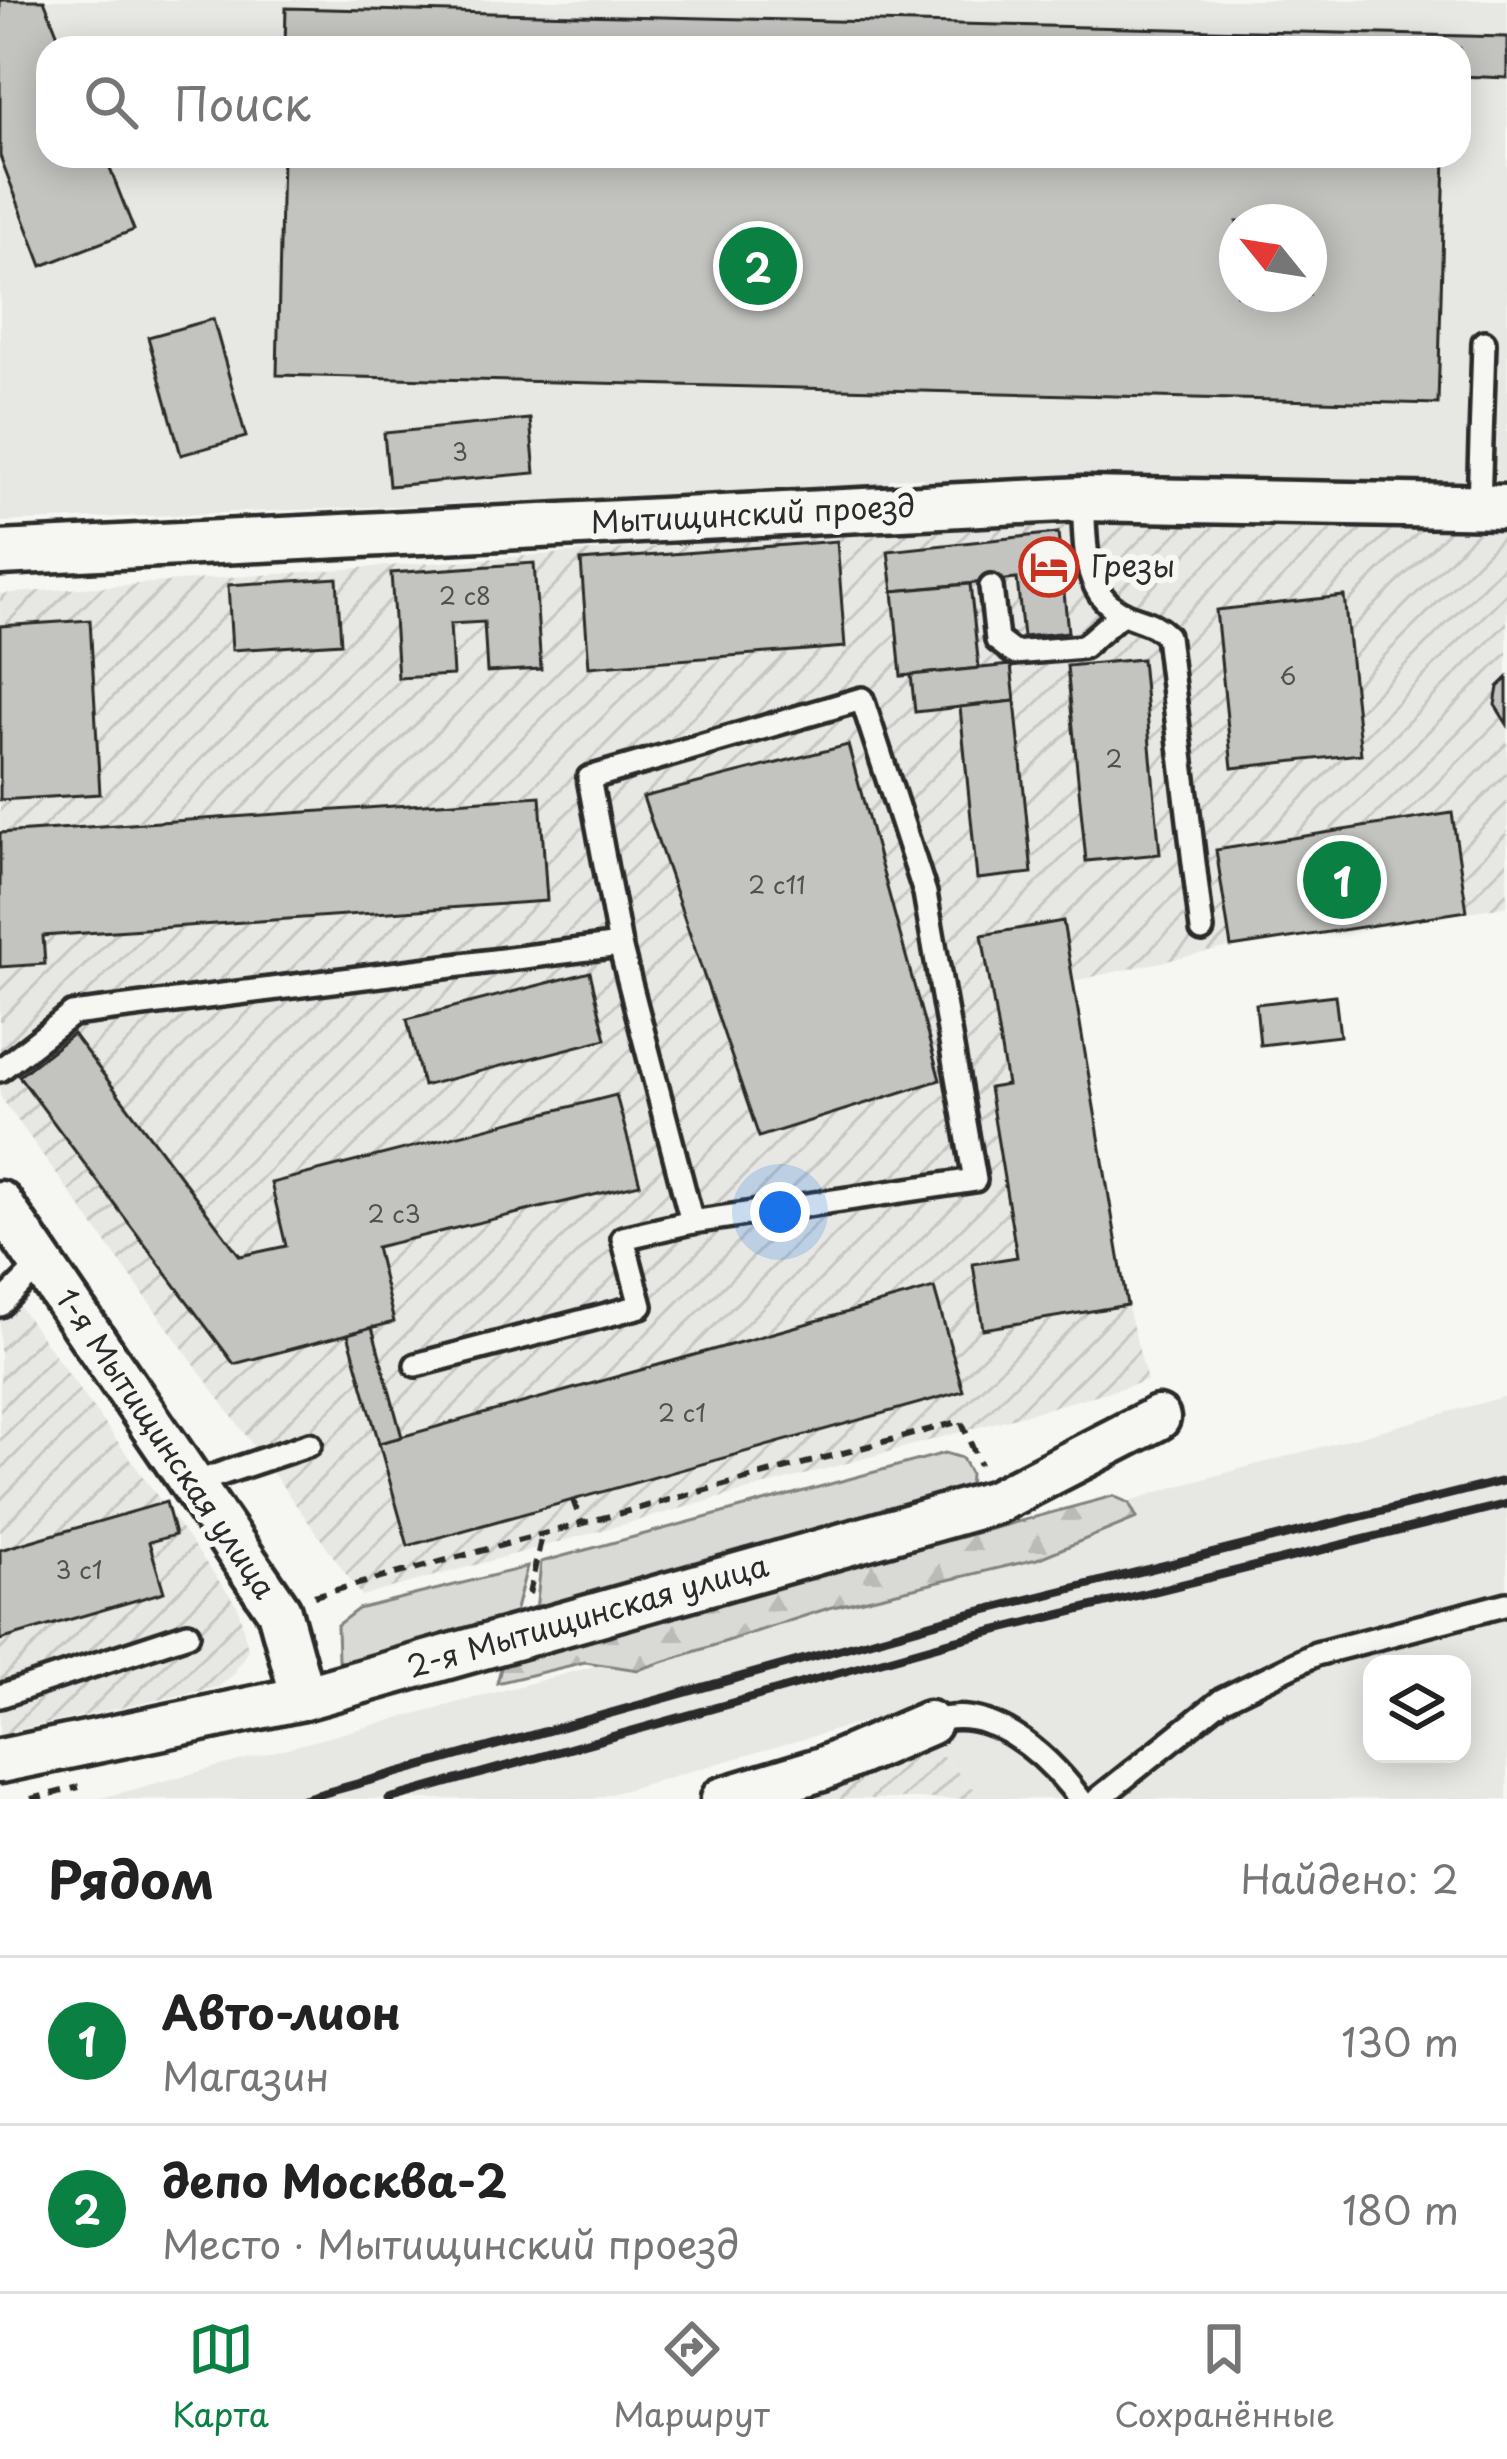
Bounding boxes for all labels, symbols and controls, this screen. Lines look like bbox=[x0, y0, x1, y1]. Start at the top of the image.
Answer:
search box bbox=[36, 36, 1471, 168]
text: Поиск bbox=[174, 68, 311, 136]
icon: search bbox=[78, 69, 144, 135]
north arrow bbox=[1219, 204, 1327, 312]
pin: 2 bbox=[719, 221, 797, 311]
house number: 3 bbox=[452, 433, 468, 469]
street label: Мытищинский проезд bbox=[589, 482, 916, 543]
hotel icon: Грезы bbox=[1018, 536, 1080, 598]
place label: Грезы bbox=[1091, 542, 1175, 587]
house number: 2 с8 bbox=[439, 577, 491, 613]
house number: 6 bbox=[1280, 657, 1296, 693]
house number: 2 bbox=[1106, 740, 1123, 776]
pin: 1 bbox=[1303, 835, 1381, 925]
house number: 2 с11 bbox=[748, 866, 806, 902]
your location bbox=[750, 1182, 810, 1242]
house number: 2 с3 bbox=[367, 1195, 421, 1231]
street label: 1-я Мытищинская улица bbox=[46, 1278, 288, 1607]
house number: 2 с1 bbox=[658, 1394, 706, 1430]
street label: 2-я Мытищинская улица bbox=[401, 1541, 773, 1688]
house number: 3 с1 bbox=[56, 1551, 102, 1587]
map controls bbox=[1363, 1655, 1471, 1763]
button: layers bbox=[1363, 1655, 1471, 1763]
text: Рядом bbox=[48, 1839, 214, 1916]
text: Найдено: 2 bbox=[1240, 1848, 1459, 1907]
text: Авто-лион bbox=[162, 1977, 401, 2045]
text: 1 bbox=[78, 2011, 96, 2070]
text: 130 m bbox=[1341, 2011, 1459, 2070]
text: Магазин bbox=[162, 2045, 329, 2104]
text: депо Москва-2 bbox=[162, 2145, 507, 2213]
text: 2 bbox=[73, 2179, 101, 2238]
text: 180 m bbox=[1342, 2179, 1459, 2238]
text: Место · Мытищинский проезд bbox=[162, 2213, 739, 2272]
tab: Карта bbox=[172, 2316, 269, 2438]
tab: Маршрут bbox=[614, 2316, 770, 2438]
tab: Сохранённые bbox=[1114, 2316, 1335, 2438]

